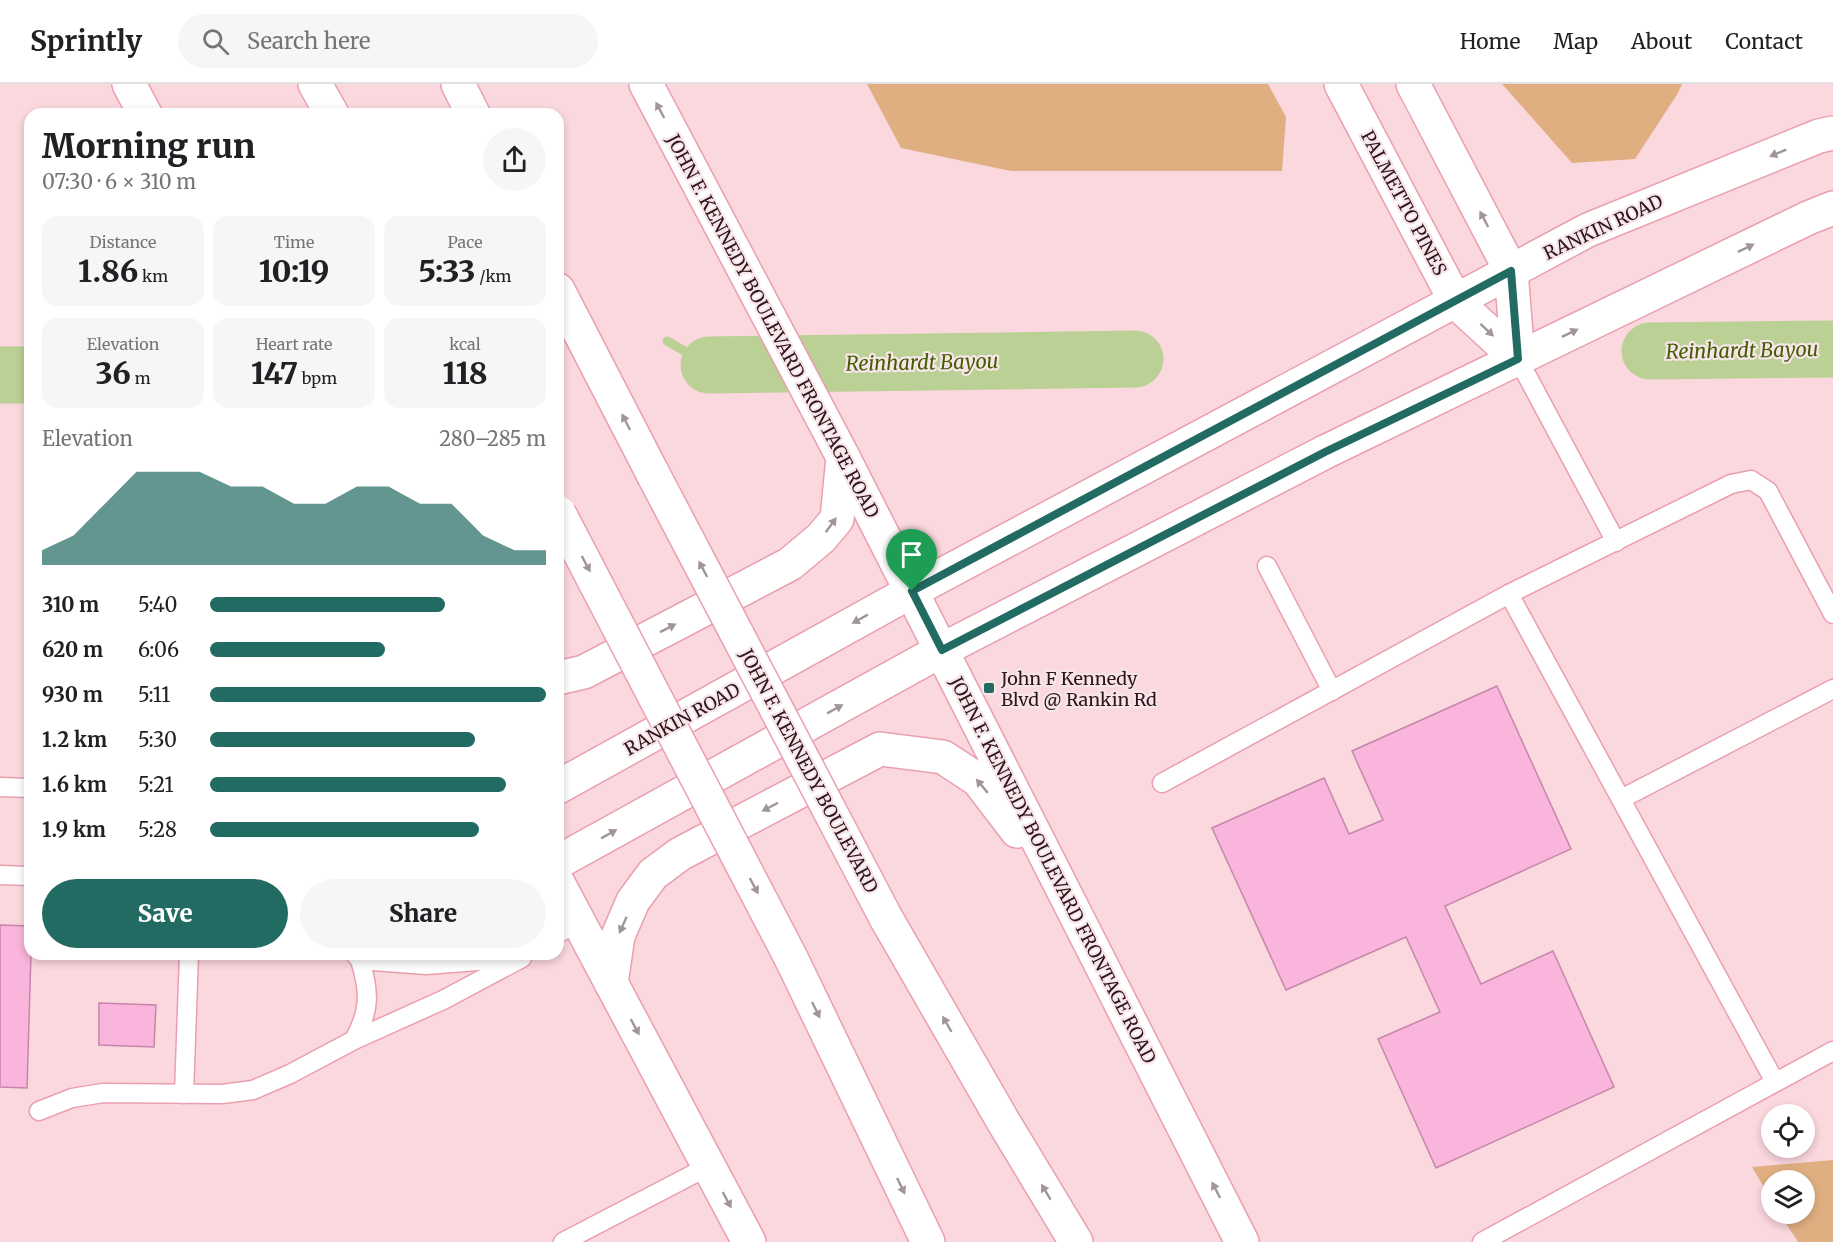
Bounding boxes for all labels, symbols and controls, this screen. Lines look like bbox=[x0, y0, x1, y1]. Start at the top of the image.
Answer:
search box bbox=[178, 14, 598, 68]
text: Sprintly bbox=[30, 23, 142, 59]
icon: search bbox=[199, 25, 232, 58]
text: Search here bbox=[247, 27, 370, 55]
text: Home bbox=[1460, 28, 1520, 55]
text: Map bbox=[1553, 28, 1598, 55]
text: About bbox=[1631, 28, 1692, 55]
text: Contact bbox=[1725, 28, 1803, 55]
one-way arrow bbox=[655, 101, 665, 118]
text: Morning run bbox=[42, 126, 255, 167]
street label: PALMETTO PINES bbox=[1356, 127, 1452, 280]
button: share bbox=[483, 128, 546, 191]
street label: JOHN F. KENNEDY BOULEVARD FRONTAGE ROAD bbox=[661, 129, 884, 522]
one-way arrow bbox=[1769, 149, 1787, 158]
text: 07:30 · 6 × 310 m bbox=[42, 169, 196, 194]
street label: RANKIN ROAD bbox=[1540, 189, 1666, 265]
one-way arrow bbox=[1479, 211, 1488, 228]
text: Distance bbox=[90, 232, 156, 252]
text: Time bbox=[274, 232, 314, 252]
text: Pace bbox=[448, 232, 483, 252]
one-way arrow bbox=[1737, 244, 1754, 253]
text: 1.86 bbox=[78, 252, 138, 290]
text: 10:19 bbox=[259, 252, 329, 290]
text: 5:33 bbox=[419, 252, 475, 290]
text: km bbox=[138, 266, 168, 286]
text: /km bbox=[475, 266, 512, 286]
one-way arrow bbox=[1479, 323, 1494, 337]
one-way arrow bbox=[1562, 329, 1579, 338]
text: Elevation bbox=[87, 334, 159, 354]
text: Heart rate bbox=[256, 334, 332, 354]
text: kcal bbox=[449, 334, 481, 354]
water label: Reinhardt Bayou bbox=[1665, 336, 1819, 364]
water label: Reinhardt Bayou bbox=[845, 348, 999, 376]
text: 36 bbox=[95, 354, 131, 392]
text: 147 bbox=[251, 354, 298, 392]
text: 118 bbox=[442, 354, 488, 392]
text: m bbox=[131, 368, 151, 388]
text: bpm bbox=[298, 368, 337, 388]
one-way arrow bbox=[621, 413, 631, 430]
text: Elevation bbox=[42, 426, 133, 451]
text: 280–285 m bbox=[439, 426, 546, 451]
one-way arrow bbox=[825, 517, 837, 533]
pin bbox=[886, 529, 937, 591]
icon: arrive bbox=[895, 538, 928, 571]
one-way arrow bbox=[581, 556, 591, 573]
one-way arrow bbox=[698, 560, 708, 577]
text: 310 m bbox=[42, 592, 99, 617]
text: 5:40 bbox=[138, 592, 178, 617]
one-way arrow bbox=[852, 614, 869, 624]
one-way arrow bbox=[660, 623, 677, 633]
text: 620 m bbox=[42, 637, 103, 662]
text: 6:06 bbox=[138, 637, 179, 662]
street label: JOHN F. KENNEDY BOULEVARD bbox=[734, 644, 883, 897]
place label: John F Kennedy Blvd @ Rankin Rd bbox=[1000, 667, 1157, 711]
street label: JOHN F. KENNEDY BOULEVARD FRONTAGE ROAD bbox=[944, 672, 1161, 1067]
street label: RANKIN ROAD bbox=[620, 678, 744, 760]
marker: John F Kennedy Blvd @ Rankin Rd bbox=[982, 681, 996, 695]
text: 930 m bbox=[42, 682, 103, 707]
text: 5:11 bbox=[138, 682, 170, 707]
one-way arrow bbox=[827, 704, 844, 714]
text: 1.2 km bbox=[42, 727, 107, 752]
text: 5:30 bbox=[138, 727, 177, 752]
text: 1.6 km bbox=[42, 772, 107, 797]
text: 5:21 bbox=[138, 772, 174, 797]
one-way arrow bbox=[976, 779, 989, 794]
one-way arrow bbox=[761, 802, 778, 812]
text: 1.9 km bbox=[42, 817, 106, 842]
text: 5:28 bbox=[138, 817, 177, 842]
one-way arrow bbox=[601, 829, 618, 839]
one-way arrow bbox=[749, 878, 759, 895]
button: Save bbox=[42, 879, 288, 948]
button: Share bbox=[300, 879, 546, 948]
one-way arrow bbox=[618, 917, 627, 934]
one-way arrow bbox=[812, 1002, 821, 1019]
one-way arrow bbox=[942, 1015, 952, 1032]
one-way arrow bbox=[630, 1019, 640, 1036]
map controls bbox=[1761, 1104, 1815, 1224]
button: locate bbox=[1761, 1104, 1815, 1158]
button: layers bbox=[1761, 1170, 1815, 1224]
one-way arrow bbox=[897, 1177, 906, 1194]
one-way arrow bbox=[1211, 1181, 1220, 1198]
one-way arrow bbox=[1040, 1184, 1051, 1200]
one-way arrow bbox=[722, 1191, 731, 1208]

